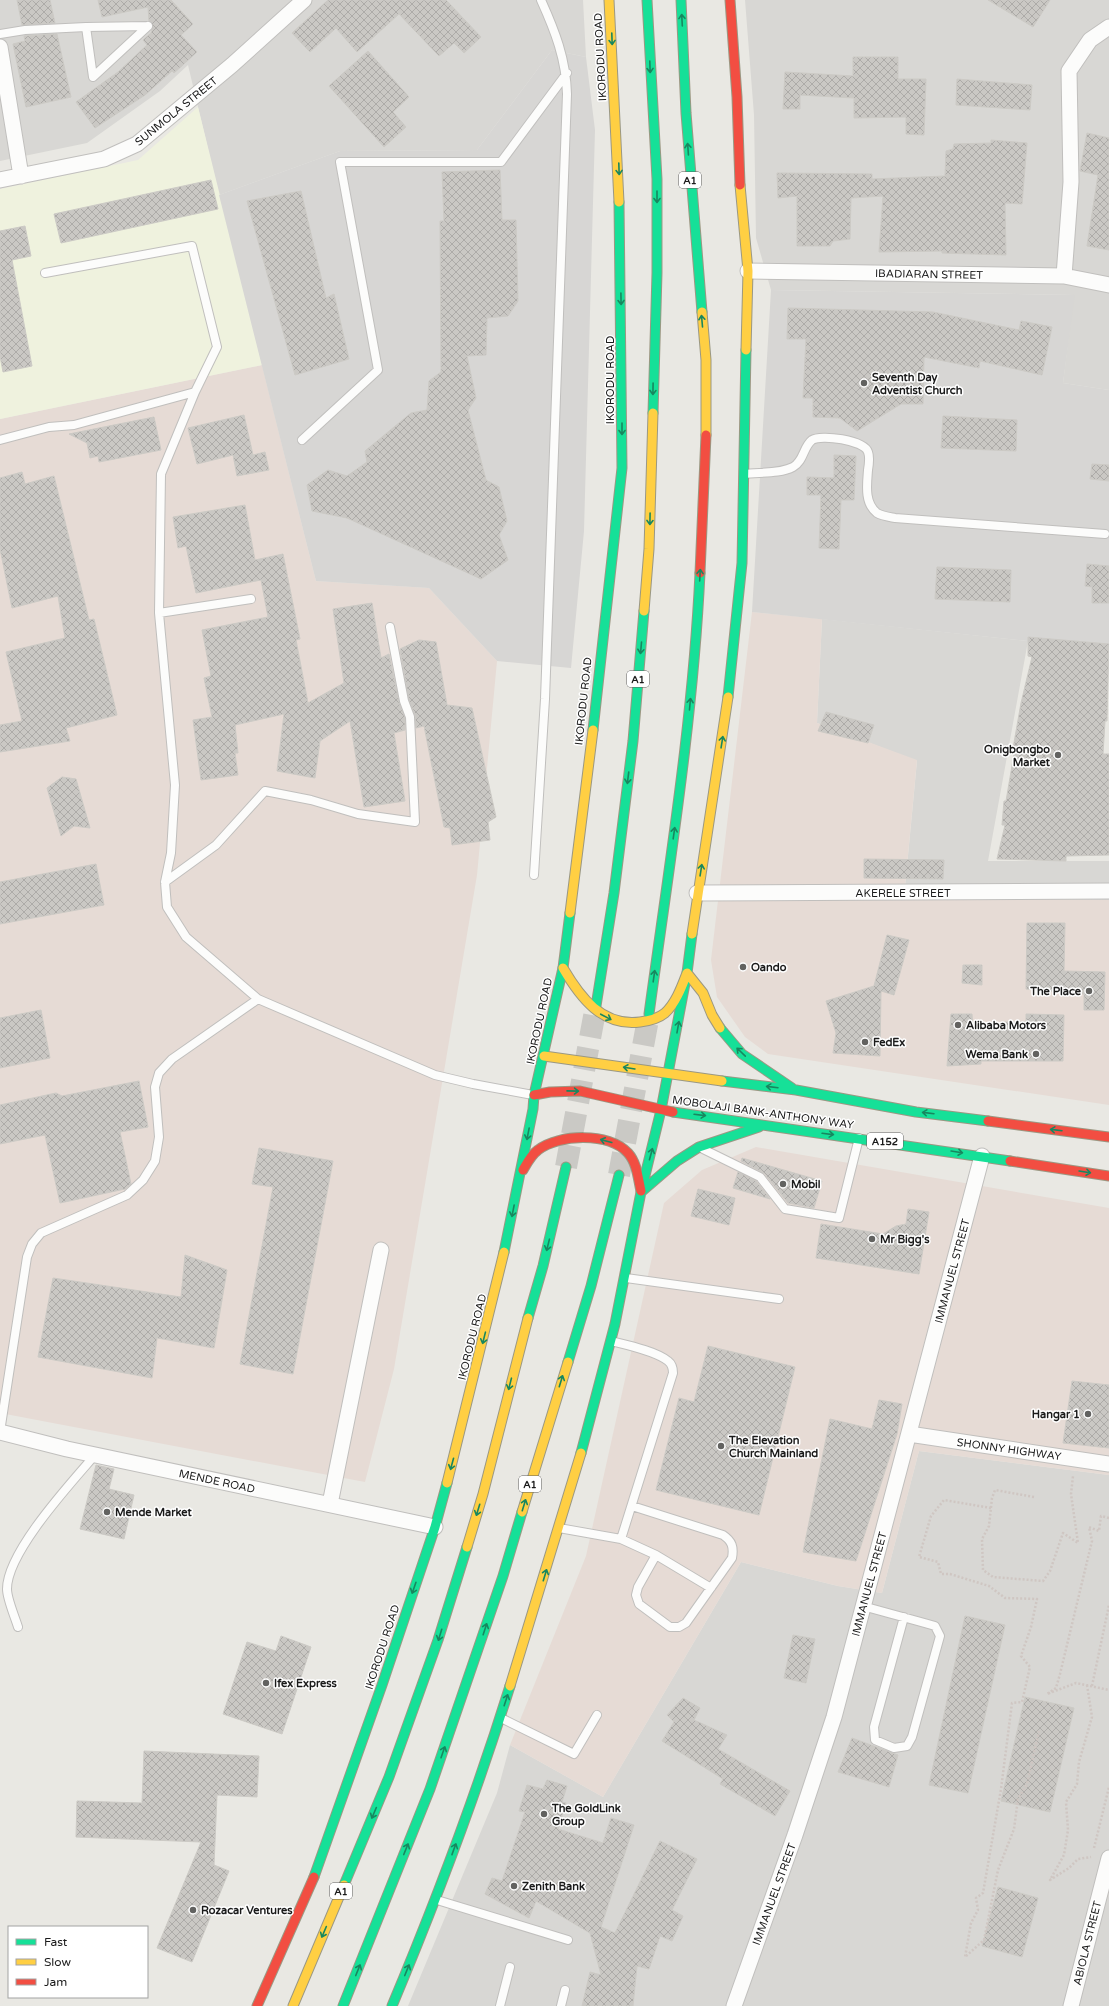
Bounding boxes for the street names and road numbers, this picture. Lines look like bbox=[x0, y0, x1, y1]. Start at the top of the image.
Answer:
street label: IKORODU ROAD bbox=[592, 12, 609, 101]
street label: SUNMOLA STREET bbox=[132, 74, 220, 149]
road number: A1 bbox=[679, 172, 701, 188]
street label: IBADIARAN STREET bbox=[875, 267, 983, 282]
street label: IKORODU ROAD bbox=[604, 336, 617, 424]
street label: IKORODU ROAD bbox=[572, 656, 595, 746]
road number: A1 bbox=[627, 671, 649, 687]
street label: AKERELE STREET bbox=[855, 887, 951, 900]
street label: IKORODU ROAD bbox=[524, 977, 555, 1066]
street label: MOBOLAJI BANK-ANTHONY WAY bbox=[671, 1093, 855, 1132]
road number: A152 bbox=[867, 1133, 903, 1149]
street label: IMMANUEL STREET bbox=[932, 1217, 973, 1325]
street label: IKORODU ROAD bbox=[455, 1293, 489, 1382]
street label: SHONNY HIGHWAY bbox=[956, 1436, 1062, 1463]
street label: MENDE ROAD bbox=[178, 1467, 256, 1496]
road number: A1 bbox=[519, 1476, 541, 1492]
street label: IMMANUEL STREET bbox=[849, 1530, 890, 1638]
street label: IKORODU ROAD bbox=[363, 1603, 402, 1691]
street label: IMMANUEL STREET bbox=[750, 1841, 799, 1947]
road number: A1 bbox=[330, 1883, 352, 1899]
street label: ABIOLA STREET bbox=[1071, 1899, 1104, 1987]

